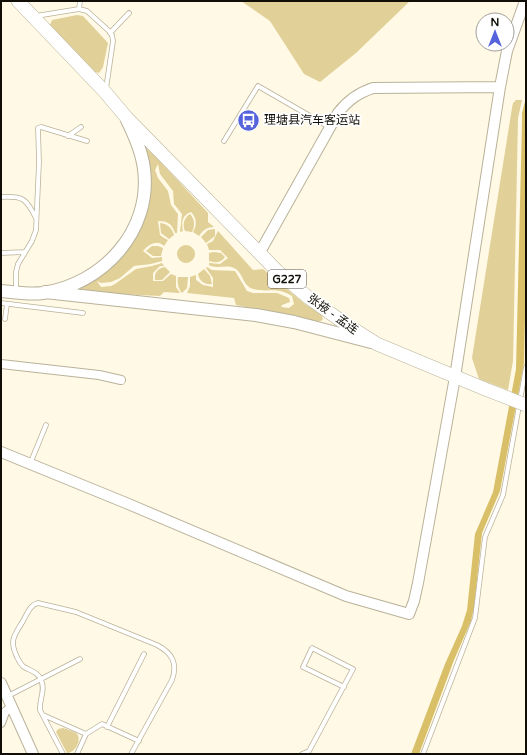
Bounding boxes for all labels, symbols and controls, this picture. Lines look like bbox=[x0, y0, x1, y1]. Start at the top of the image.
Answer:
north arrow bbox=[475, 12, 515, 52]
text: N bbox=[491, 16, 499, 29]
bus stop icon: 理塘县汽车客运站 bbox=[235, 107, 261, 133]
place label: 理塘县汽车客运站 bbox=[264, 113, 360, 127]
road number: G227 bbox=[268, 270, 306, 288]
street label: 张掖 - 孟连 bbox=[305, 291, 361, 337]

